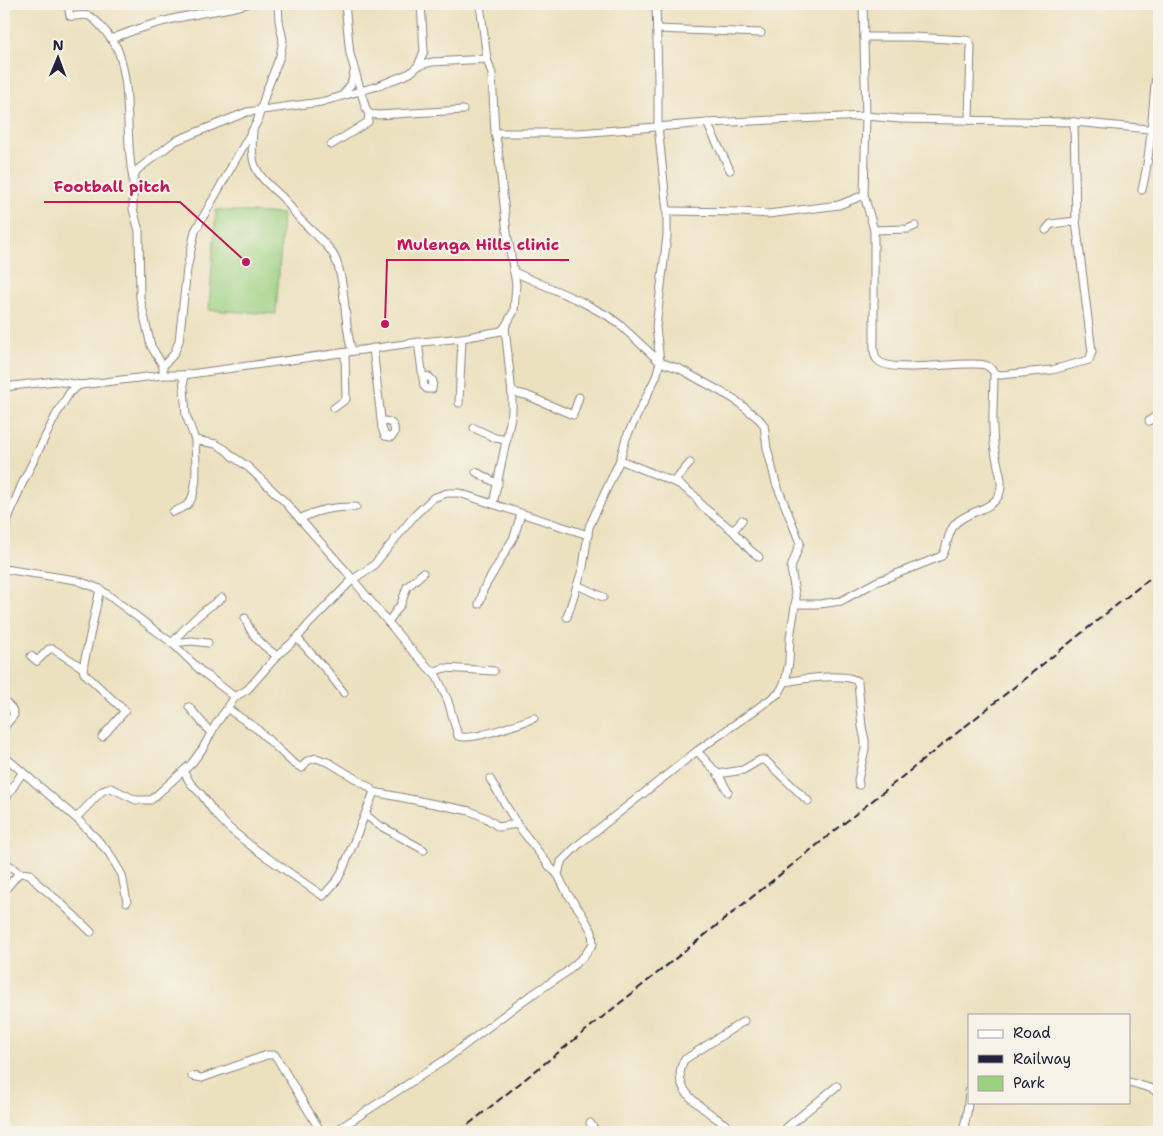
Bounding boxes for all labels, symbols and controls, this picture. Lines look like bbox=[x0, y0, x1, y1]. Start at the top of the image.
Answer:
north arrow bbox=[32, 32, 82, 82]
text: N bbox=[53, 36, 64, 54]
callout: Football pitch bbox=[44, 171, 180, 202]
text: Football pitch bbox=[54, 176, 170, 197]
callout: Mulenga Hills clinic bbox=[387, 229, 569, 260]
text: Mulenga Hills clinic bbox=[397, 234, 559, 255]
legend bbox=[968, 1014, 1130, 1104]
text: Road bbox=[1013, 1023, 1051, 1043]
text: Railway bbox=[1013, 1049, 1071, 1069]
text: Park bbox=[1013, 1073, 1045, 1093]

